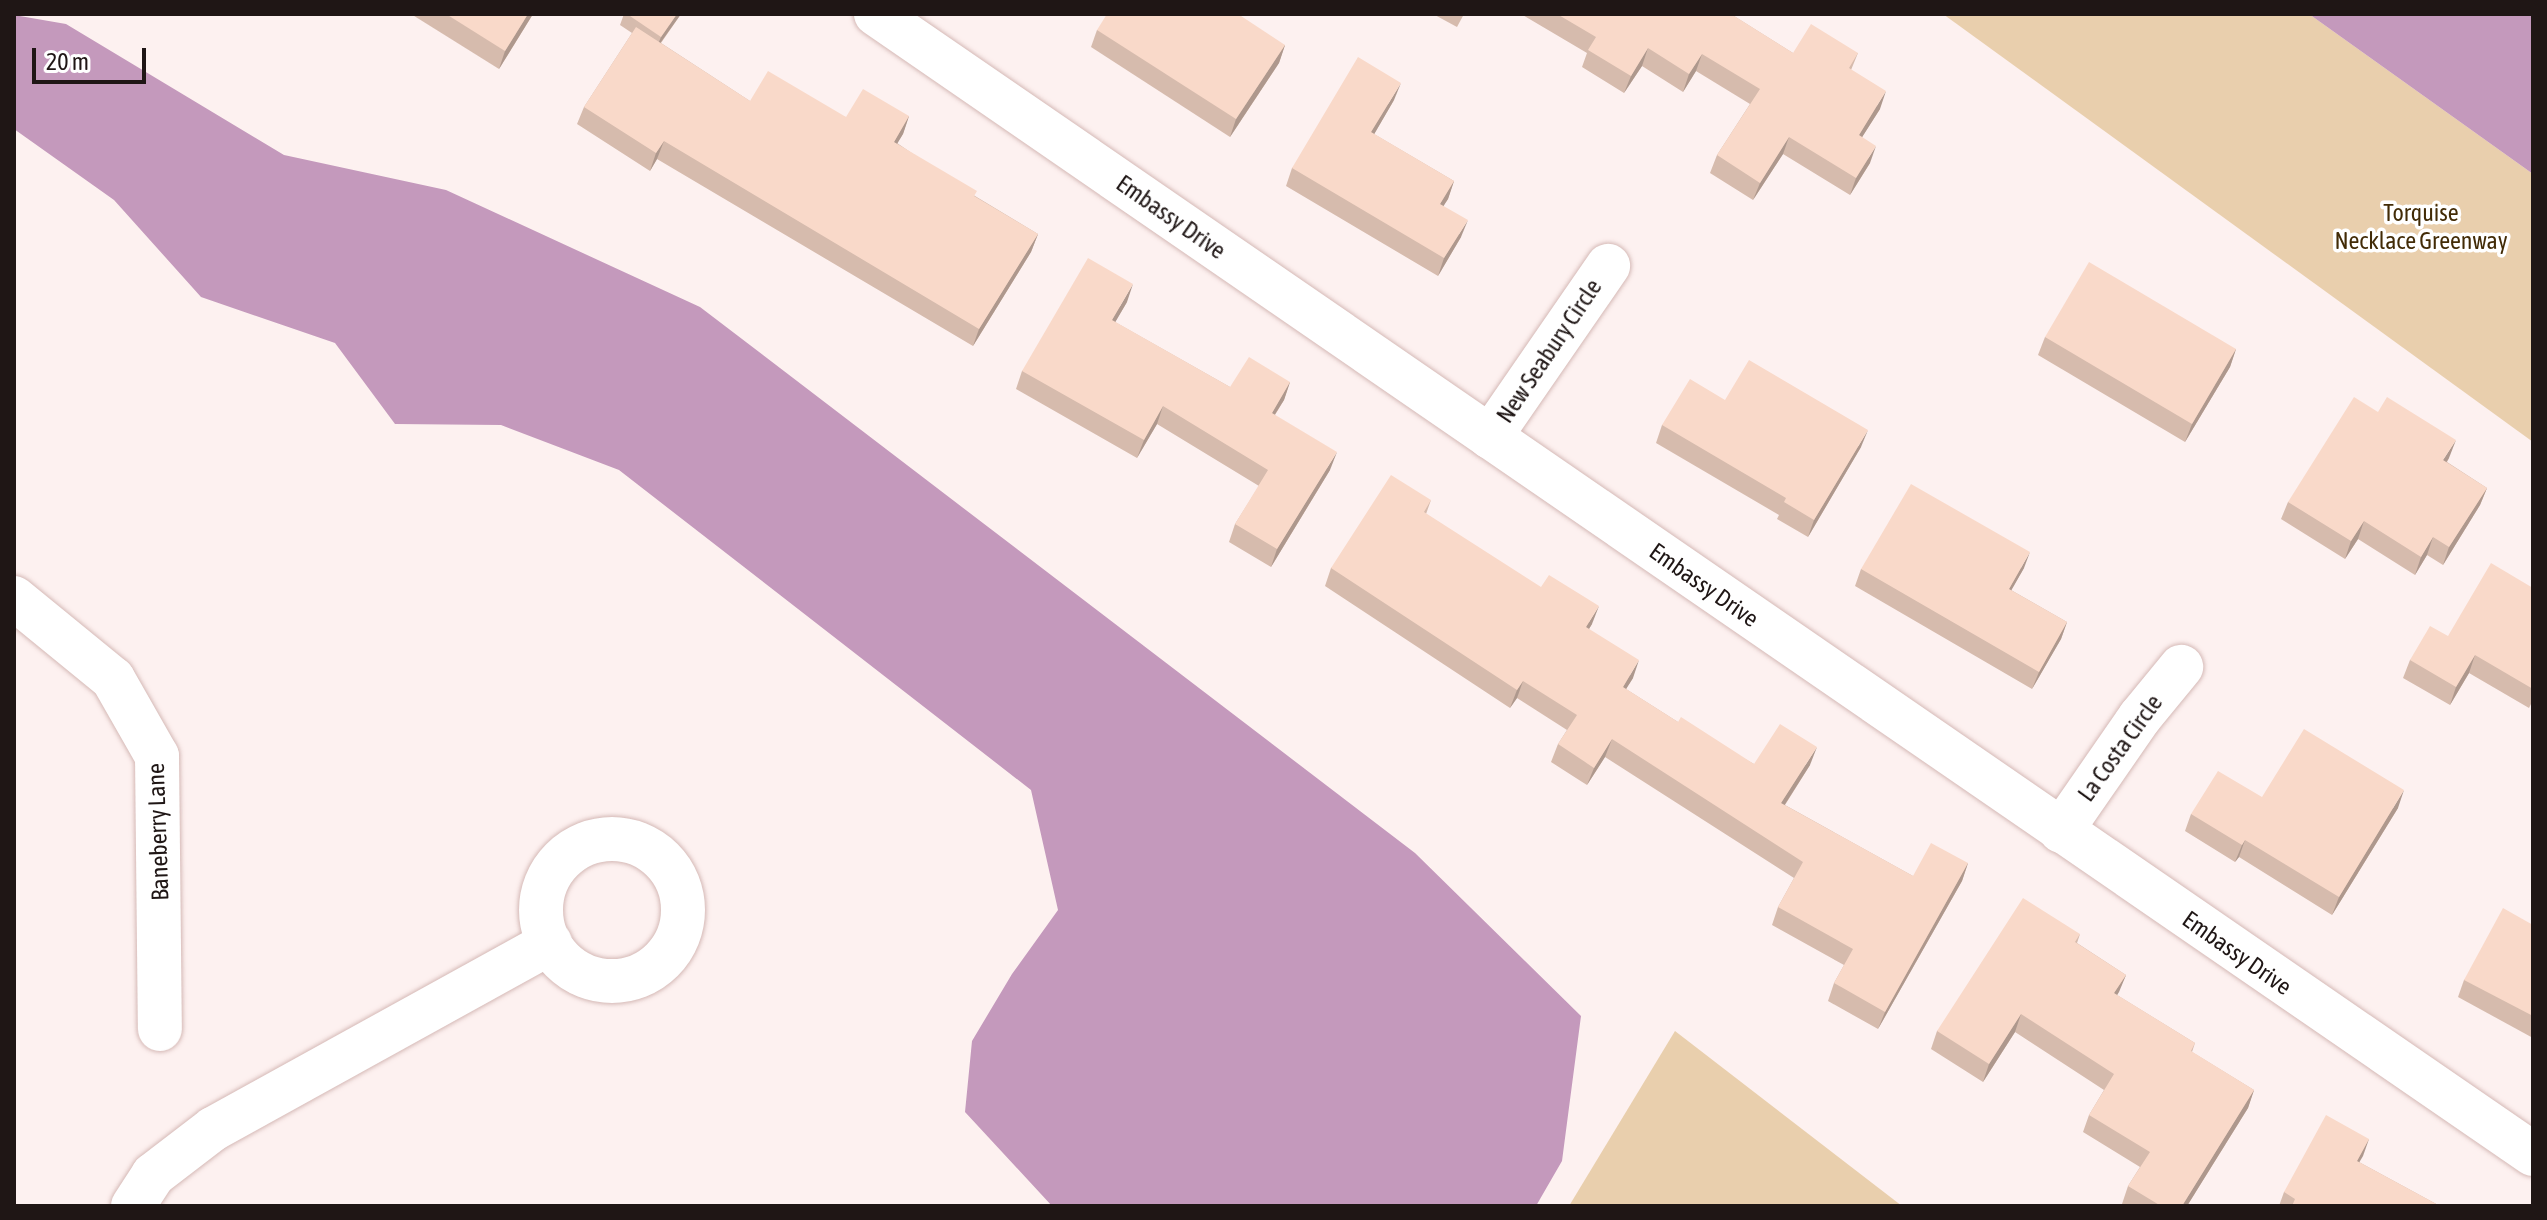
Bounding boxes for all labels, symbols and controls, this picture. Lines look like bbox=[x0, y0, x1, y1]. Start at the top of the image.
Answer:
scale bar bbox=[36, 32, 150, 82]
text: 20 m bbox=[46, 48, 89, 75]
street label: Embassy Drive bbox=[1111, 169, 1231, 265]
park label: Torquise Necklace Greenway bbox=[2334, 199, 2508, 255]
street label: New Seabury Circle bbox=[1490, 274, 1608, 428]
street label: Embassy Drive bbox=[1644, 537, 1764, 633]
street label: La Costa Circle bbox=[2072, 689, 2168, 807]
street label: Baneberry Lane bbox=[141, 763, 175, 901]
street label: Embassy Drive bbox=[2177, 905, 2297, 1001]

